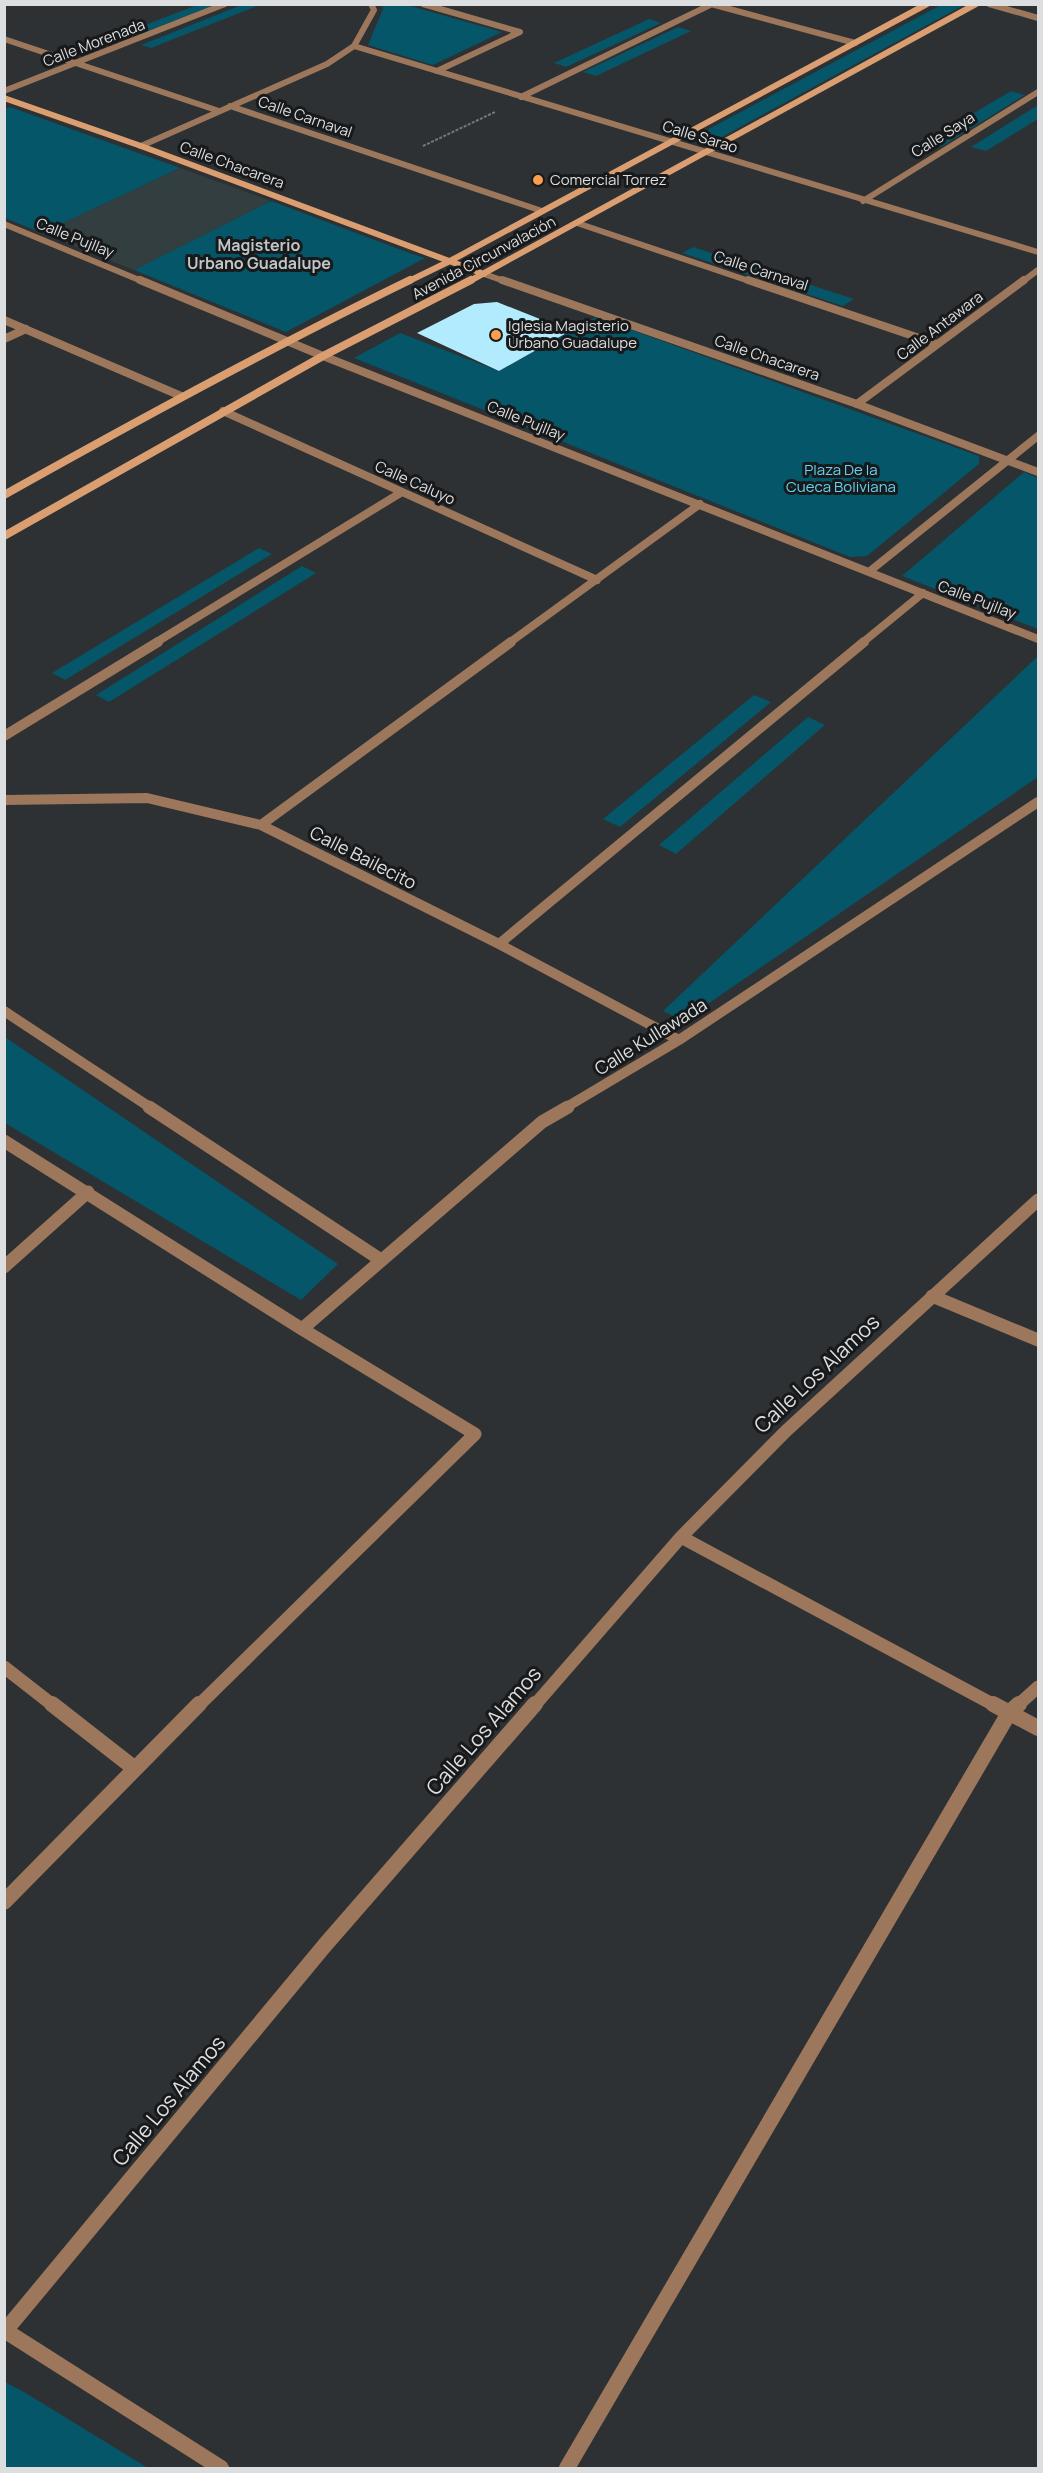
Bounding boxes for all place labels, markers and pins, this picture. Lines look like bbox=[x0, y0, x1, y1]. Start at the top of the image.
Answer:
place label: Comercial Torrez bbox=[550, 169, 667, 190]
marker: Comercial Torrez bbox=[531, 173, 545, 187]
place label: Iglesia Magisterio Urbano Guadalupe bbox=[508, 315, 637, 353]
marker: Iglesia Magisterio Urbano Guadalupe bbox=[489, 328, 503, 342]

